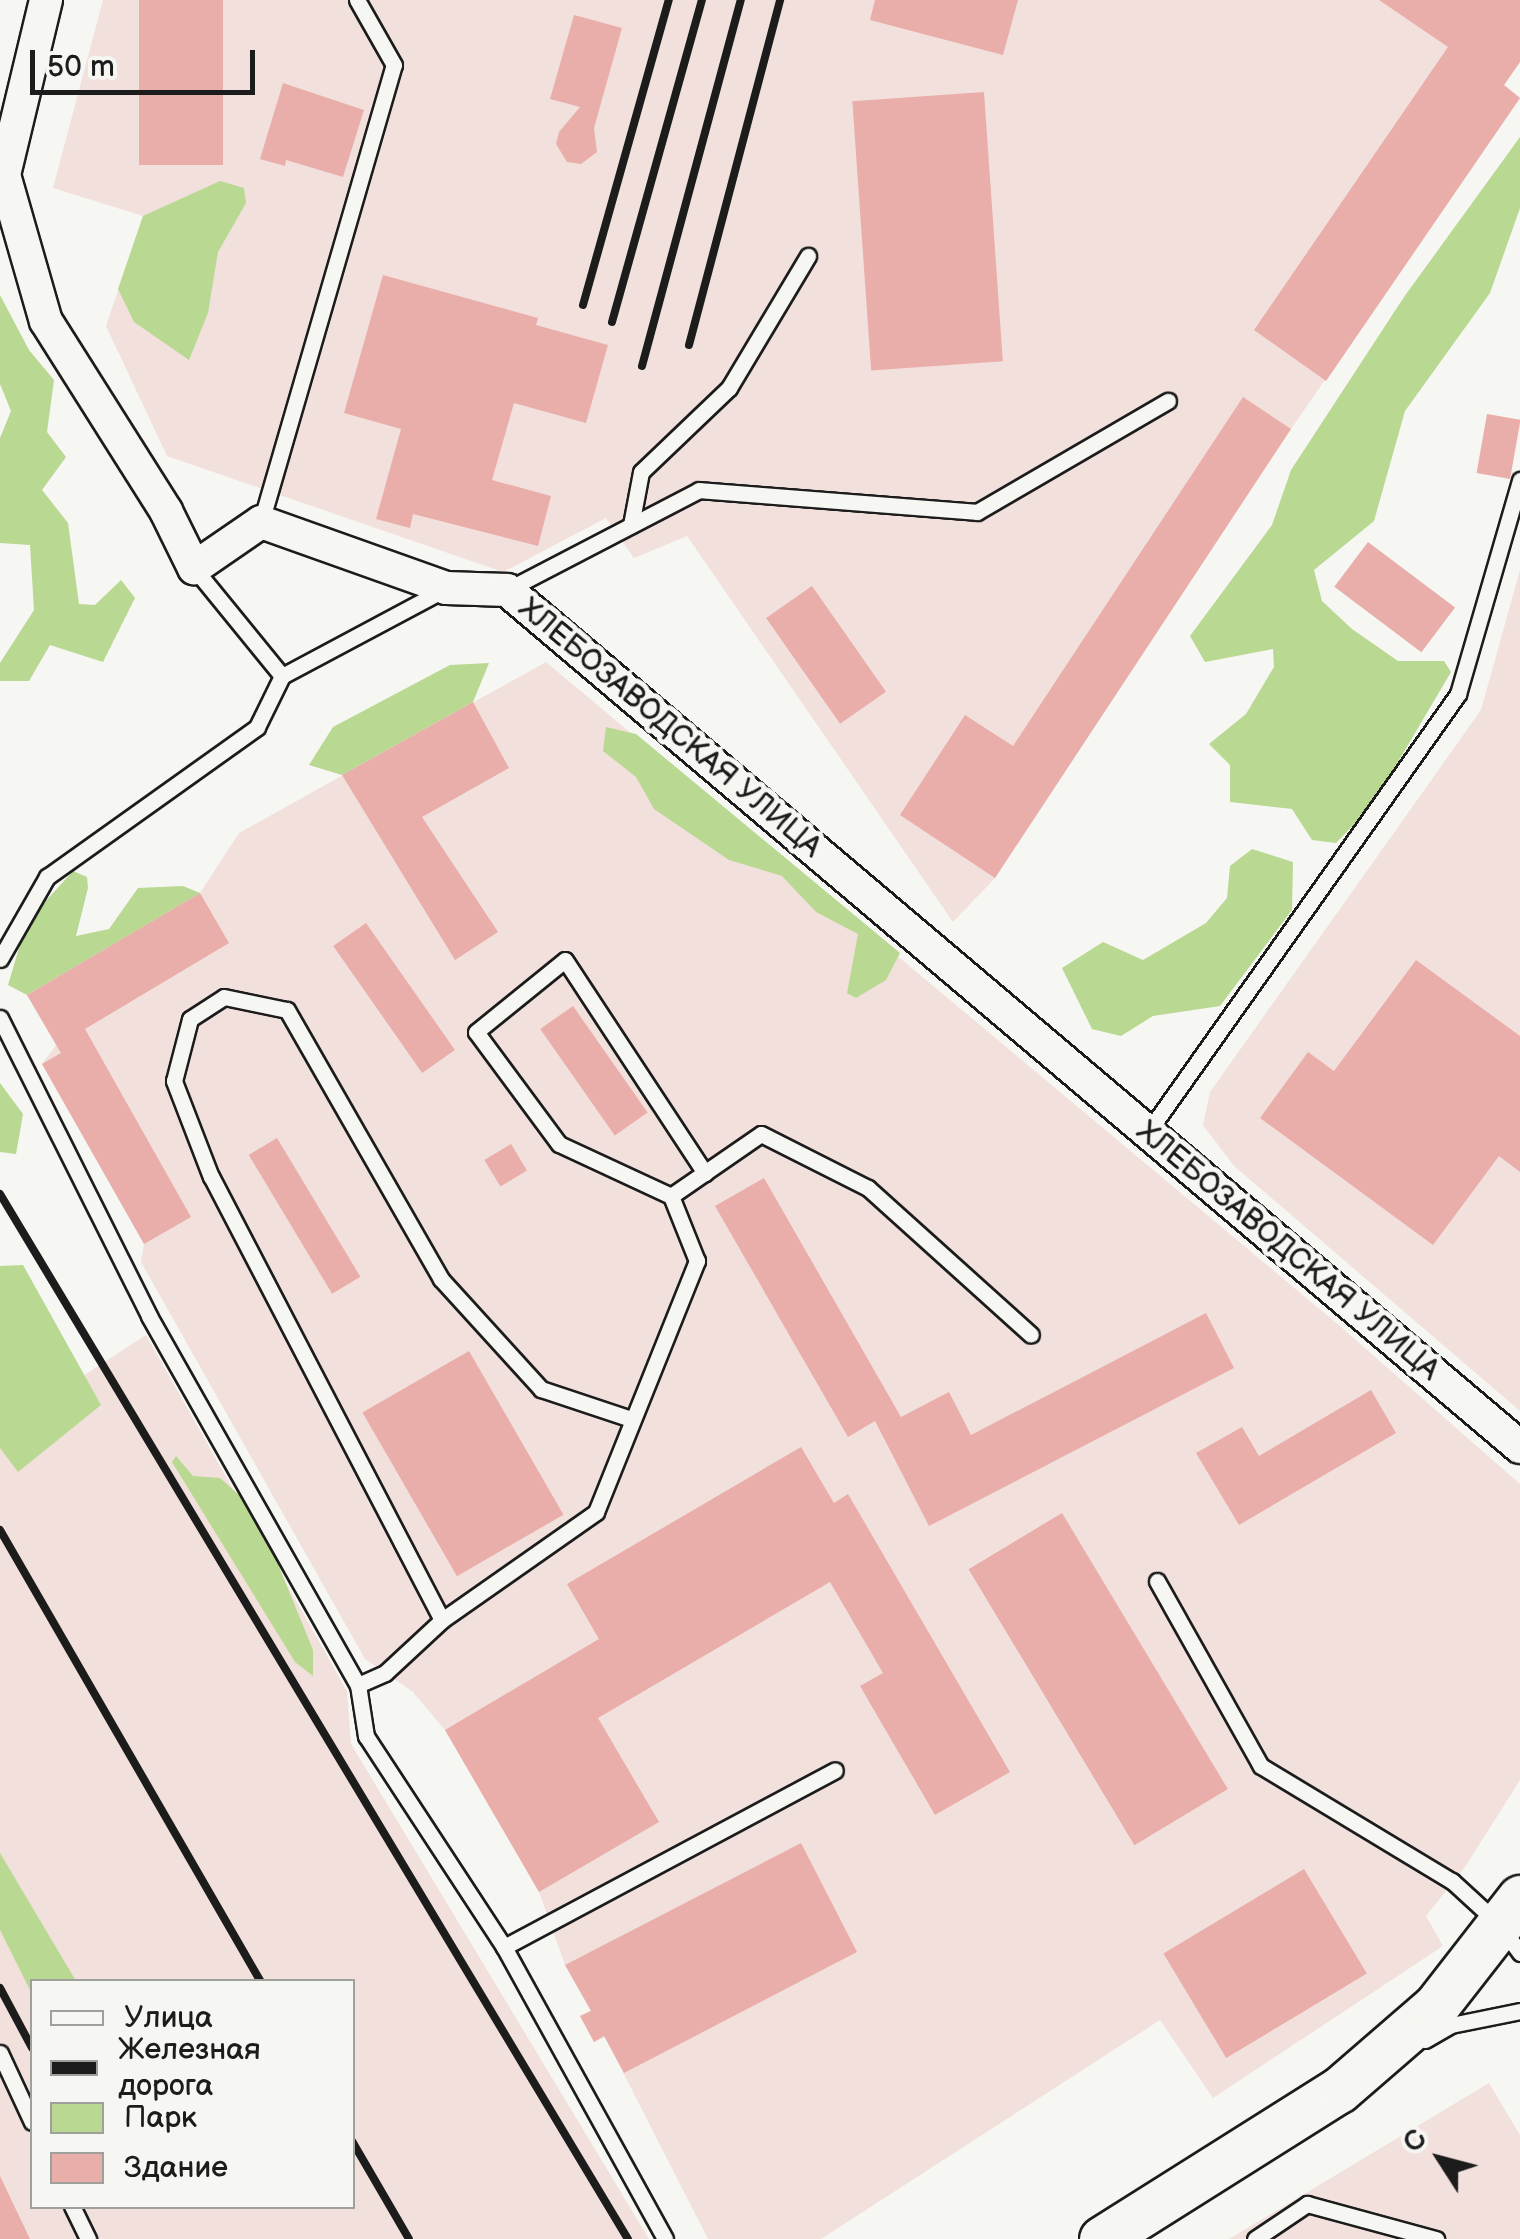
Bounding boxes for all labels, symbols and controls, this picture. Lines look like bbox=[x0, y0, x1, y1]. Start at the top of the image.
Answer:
scale bar bbox=[35, 30, 260, 92]
text: 50 m bbox=[47, 49, 115, 85]
street label: ХЛЕБОЗАВОДСКАЯ УЛИЦА bbox=[511, 591, 829, 865]
street label: ХЛЕБОЗАВОДСКАЯ УЛИЦА bbox=[1129, 1114, 1447, 1388]
legend bbox=[30, 1979, 355, 2209]
text: Улица bbox=[124, 2000, 213, 2036]
text: Железная дорога bbox=[118, 2032, 261, 2104]
text: Парк bbox=[124, 2100, 197, 2136]
north arrow bbox=[1390, 2109, 1490, 2209]
text: С bbox=[1396, 2123, 1434, 2159]
text: Здание bbox=[124, 2150, 228, 2186]

